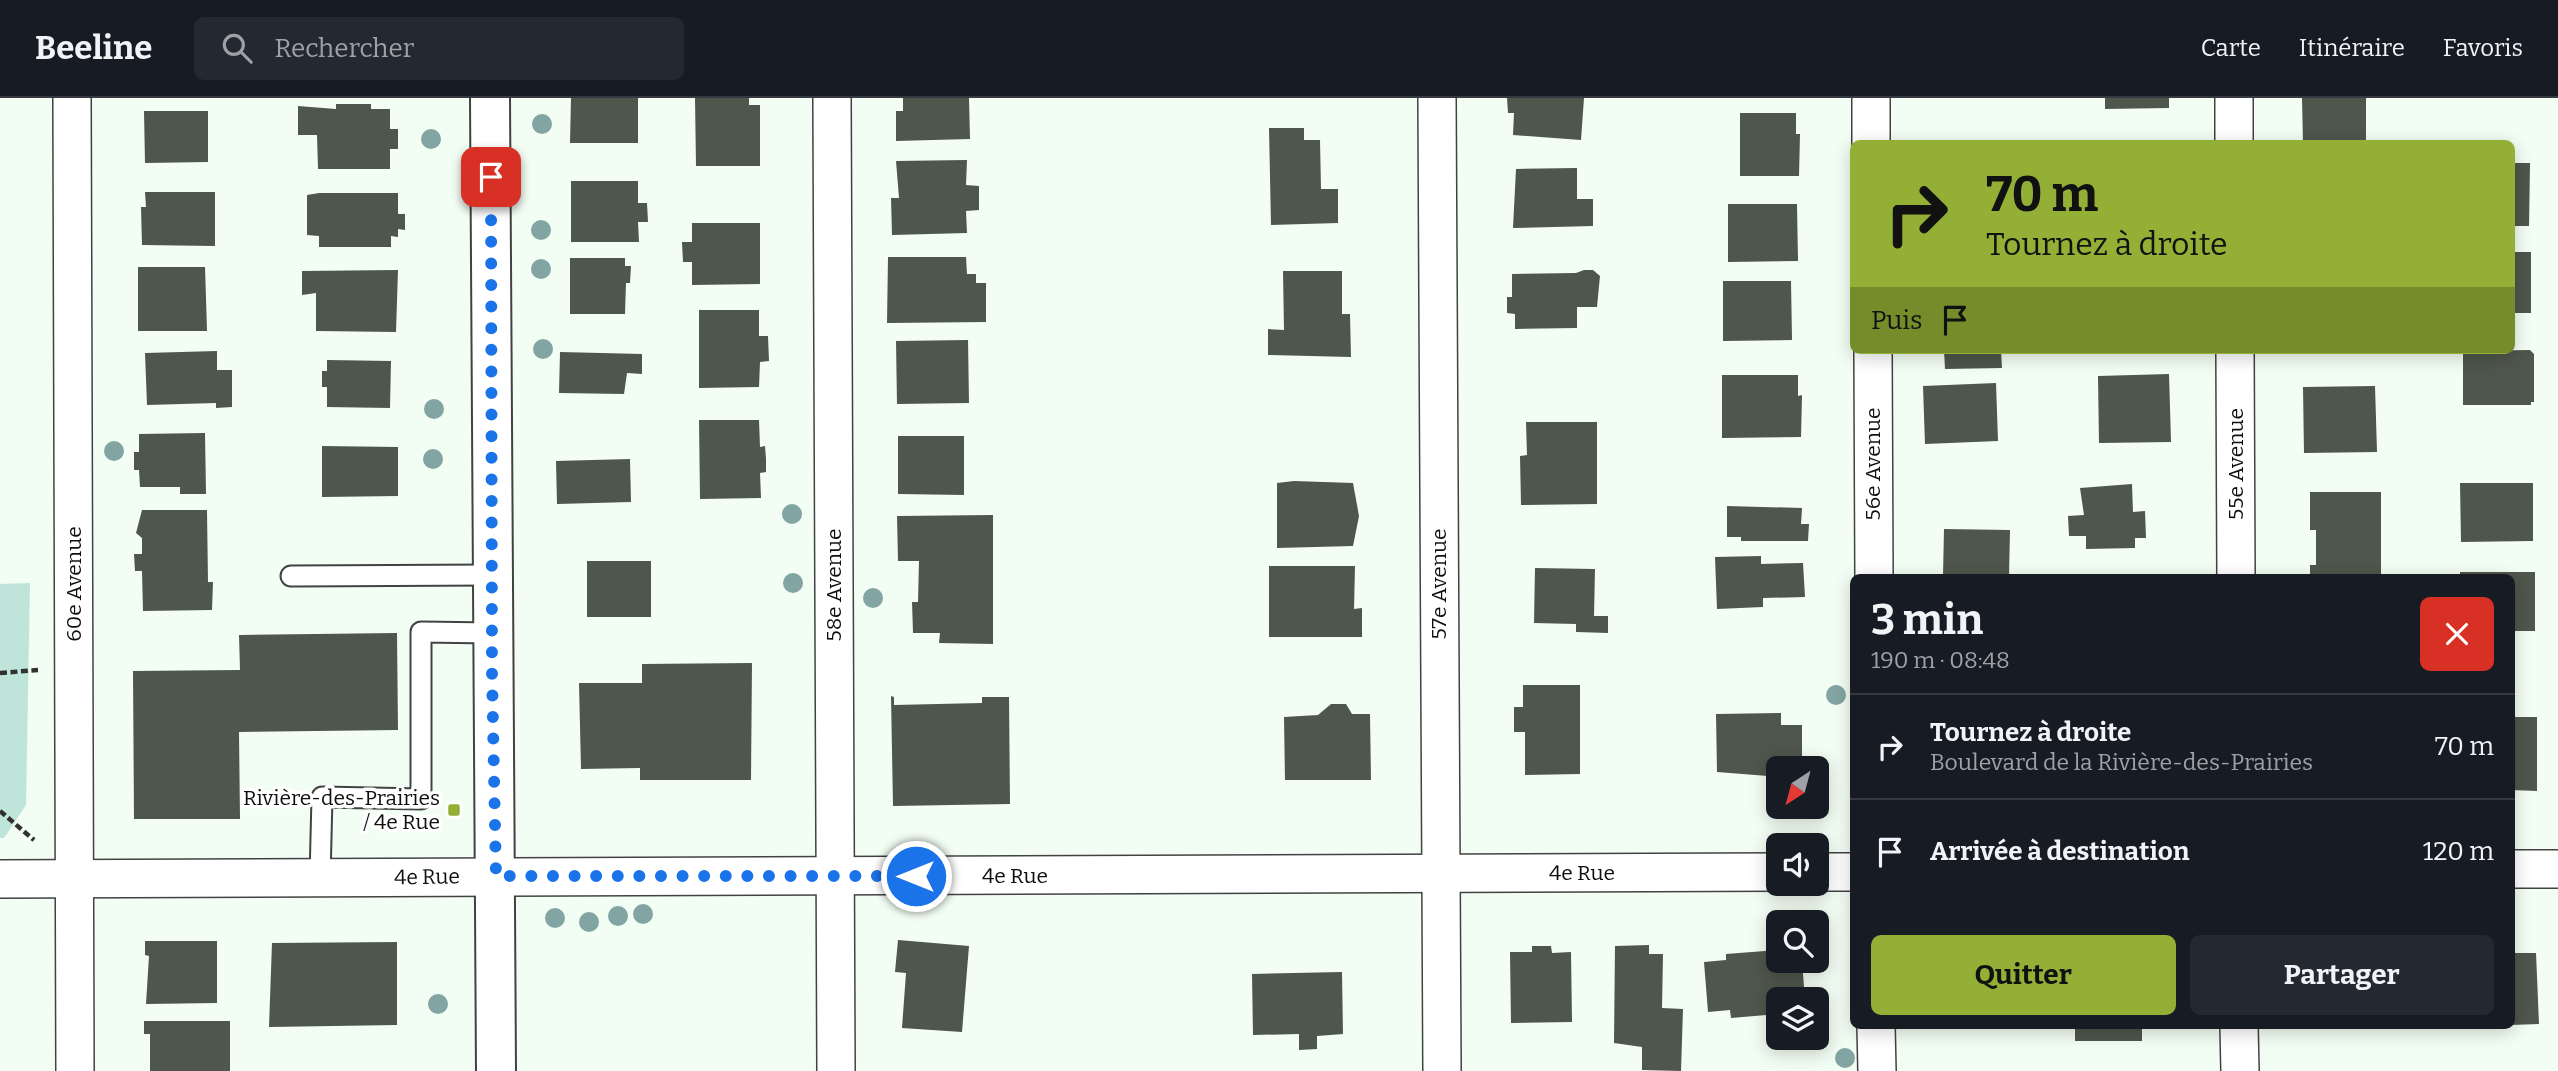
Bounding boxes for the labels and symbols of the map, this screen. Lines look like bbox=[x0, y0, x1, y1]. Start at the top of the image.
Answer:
pin bbox=[461, 147, 521, 207]
street label: 56e Avenue bbox=[1860, 407, 1886, 521]
street label: 55e Avenue bbox=[2223, 408, 2249, 520]
street label: 60e Avenue bbox=[61, 526, 87, 642]
street label: 58e Avenue bbox=[821, 528, 847, 642]
street label: 57e Avenue bbox=[1426, 529, 1452, 639]
north arrow bbox=[1766, 756, 1829, 819]
place label: Rivière-des-Prairies / 4e Rue bbox=[243, 785, 440, 835]
marker: Rivière-des-Prairies / 4e Rue bbox=[446, 802, 462, 818]
position arrow bbox=[879, 839, 953, 913]
street label: 4e Rue bbox=[1549, 860, 1615, 886]
street label: 4e Rue bbox=[394, 863, 460, 891]
street label: 4e Rue bbox=[982, 863, 1048, 889]

